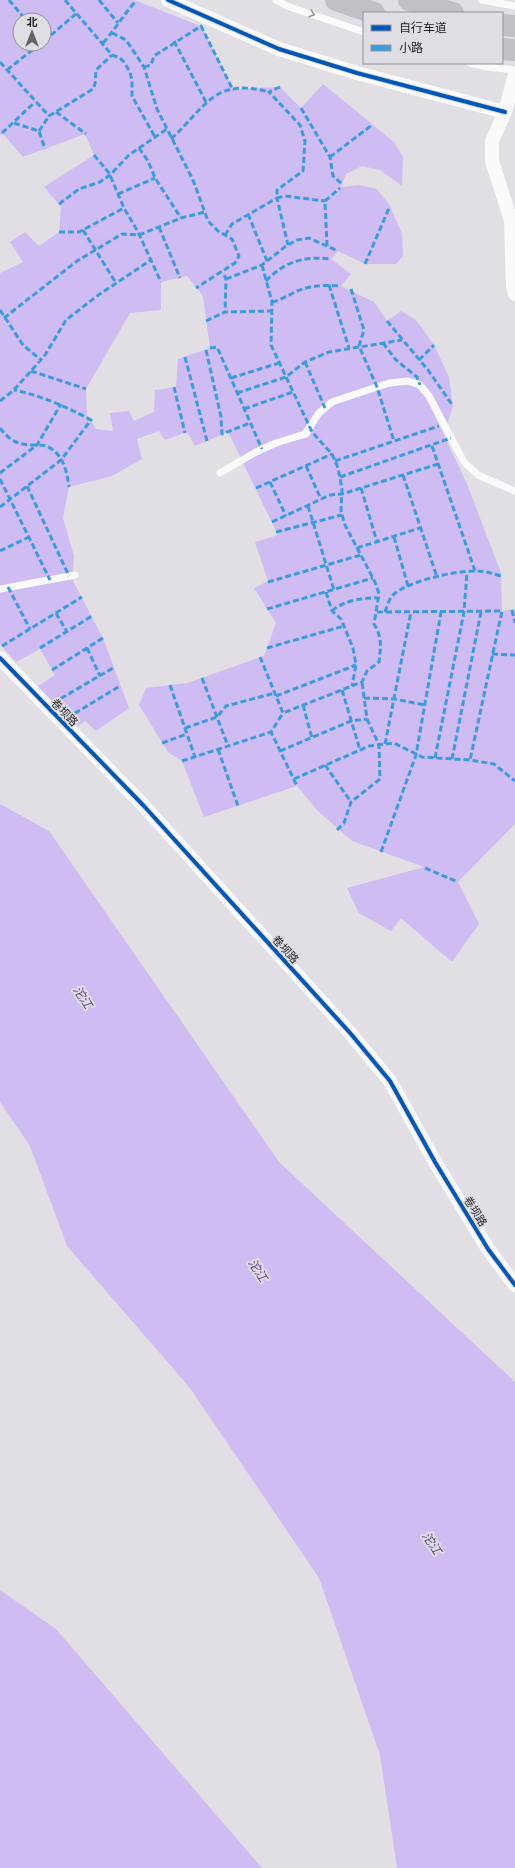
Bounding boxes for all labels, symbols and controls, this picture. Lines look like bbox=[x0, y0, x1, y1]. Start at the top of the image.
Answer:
one-way arrow bbox=[308, 9, 315, 18]
north arrow bbox=[12, 12, 52, 52]
legend bbox=[363, 12, 503, 64]
text: 北 bbox=[27, 14, 38, 29]
text: 自行车道 bbox=[399, 19, 447, 36]
text: 小路 bbox=[399, 39, 423, 56]
street label: 卷坝路 bbox=[48, 695, 82, 729]
street label: 卷坝路 bbox=[269, 932, 303, 966]
water label: 沱江 bbox=[69, 982, 98, 1013]
street label: 卷坝路 bbox=[461, 1193, 491, 1229]
water label: 沱江 bbox=[244, 1255, 273, 1286]
water label: 沱江 bbox=[418, 1528, 447, 1559]

